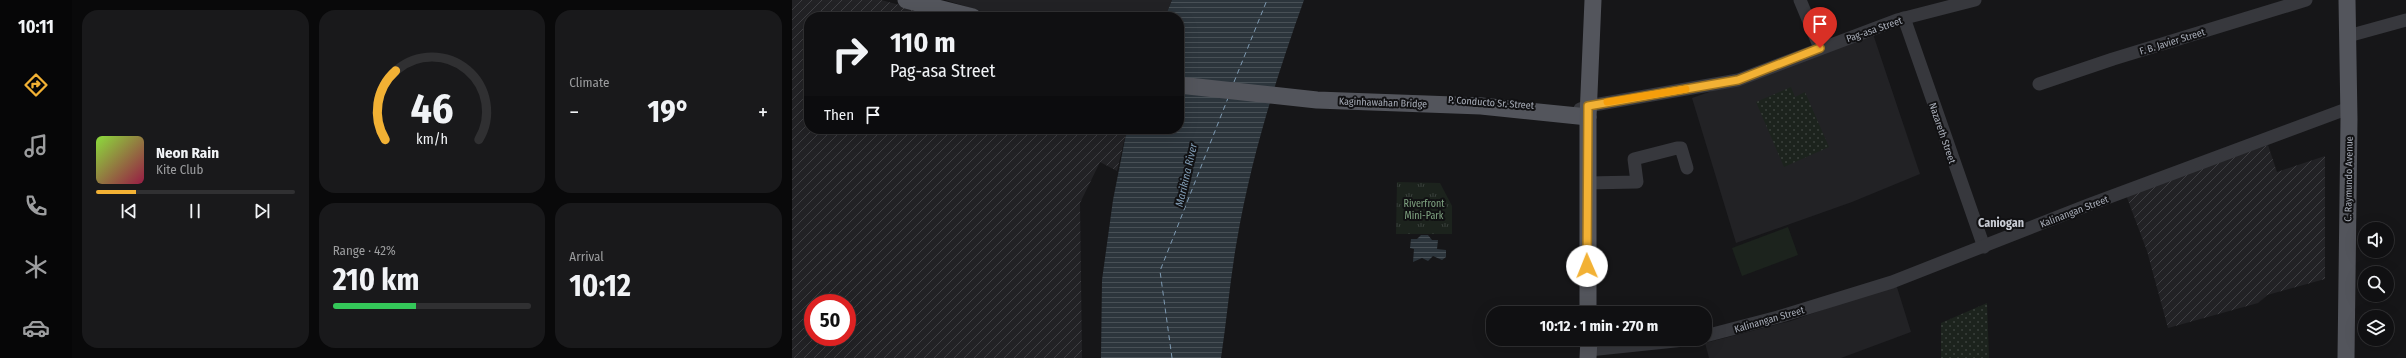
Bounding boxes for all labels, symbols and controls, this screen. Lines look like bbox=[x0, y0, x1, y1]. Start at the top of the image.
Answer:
pin bbox=[1803, 7.0, 1837, 48]
icon: arrive bbox=[1809, 13, 1831, 35]
street label: Pag-asa Street bbox=[1845, 15, 1905, 45]
text: 10:11 bbox=[18, 16, 54, 38]
text: 110 m bbox=[890, 26, 956, 59]
street label: F. B. Javier Street bbox=[2138, 26, 2207, 58]
icon: right bbox=[824, 28, 876, 80]
text: Pag-asa Street bbox=[890, 60, 995, 82]
icon: directions bbox=[22, 71, 50, 99]
text: Climate bbox=[569, 75, 609, 90]
text: 46 bbox=[410, 83, 454, 133]
text: 19° bbox=[647, 94, 690, 130]
street label: P. Conducto Sr. Street bbox=[1447, 94, 1535, 112]
street label: Kaginhawahan Bridge bbox=[1339, 95, 1427, 111]
text: − bbox=[569, 99, 579, 126]
text: + bbox=[758, 99, 768, 126]
street label: Nazareth Street bbox=[1926, 101, 1958, 166]
icon: arrive bbox=[862, 104, 884, 126]
text: Then bbox=[824, 106, 854, 124]
text: km/h bbox=[416, 130, 448, 147]
icon: music bbox=[22, 132, 50, 160]
street label: C. Raymundo Avenue bbox=[2342, 136, 2356, 222]
water label: Marikina River bbox=[1173, 141, 1200, 208]
text: Neon Rain bbox=[156, 144, 219, 162]
text: Kite Club bbox=[156, 162, 203, 177]
icon: phone bbox=[22, 192, 50, 220]
street label: Kalinangan Street bbox=[2038, 193, 2111, 230]
park label: Riverfront Mini-Park bbox=[1404, 198, 1445, 222]
icon: previous bbox=[118, 200, 140, 222]
icon: pause bbox=[184, 200, 206, 222]
icon: next bbox=[251, 200, 273, 222]
district label: Caniogan bbox=[1978, 216, 2024, 230]
map controls bbox=[2358, 222, 2394, 346]
button: sound bbox=[2358, 222, 2394, 258]
text: Range · 42% bbox=[333, 243, 396, 258]
position arrow bbox=[1566, 245, 1608, 287]
text: Arrival bbox=[569, 249, 604, 264]
icon: climate bbox=[22, 253, 50, 281]
text: 210 km bbox=[333, 262, 420, 298]
button: search bbox=[2358, 266, 2394, 302]
text: 10:12 bbox=[569, 268, 631, 304]
speed limit sign: 50 bbox=[804, 294, 856, 346]
street label: Kalinangan Street bbox=[1733, 304, 1806, 336]
button: layers bbox=[2358, 310, 2394, 346]
icon: car bbox=[22, 314, 50, 342]
text: 10:12 · 1 min · 270 m bbox=[1540, 317, 1658, 335]

